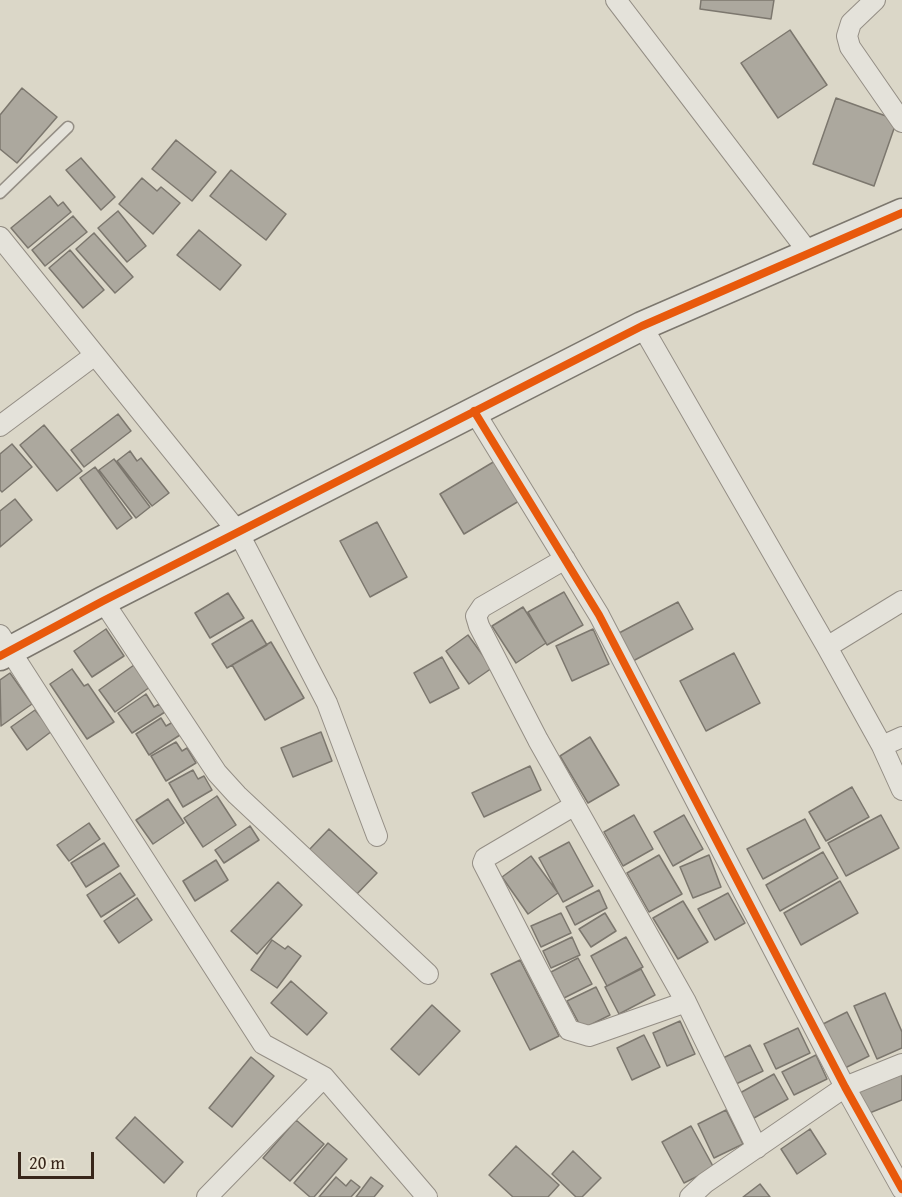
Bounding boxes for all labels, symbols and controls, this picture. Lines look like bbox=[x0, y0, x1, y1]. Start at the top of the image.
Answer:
scale bar bbox=[21, 1140, 98, 1178]
text: 20 m bbox=[29, 1149, 65, 1176]

